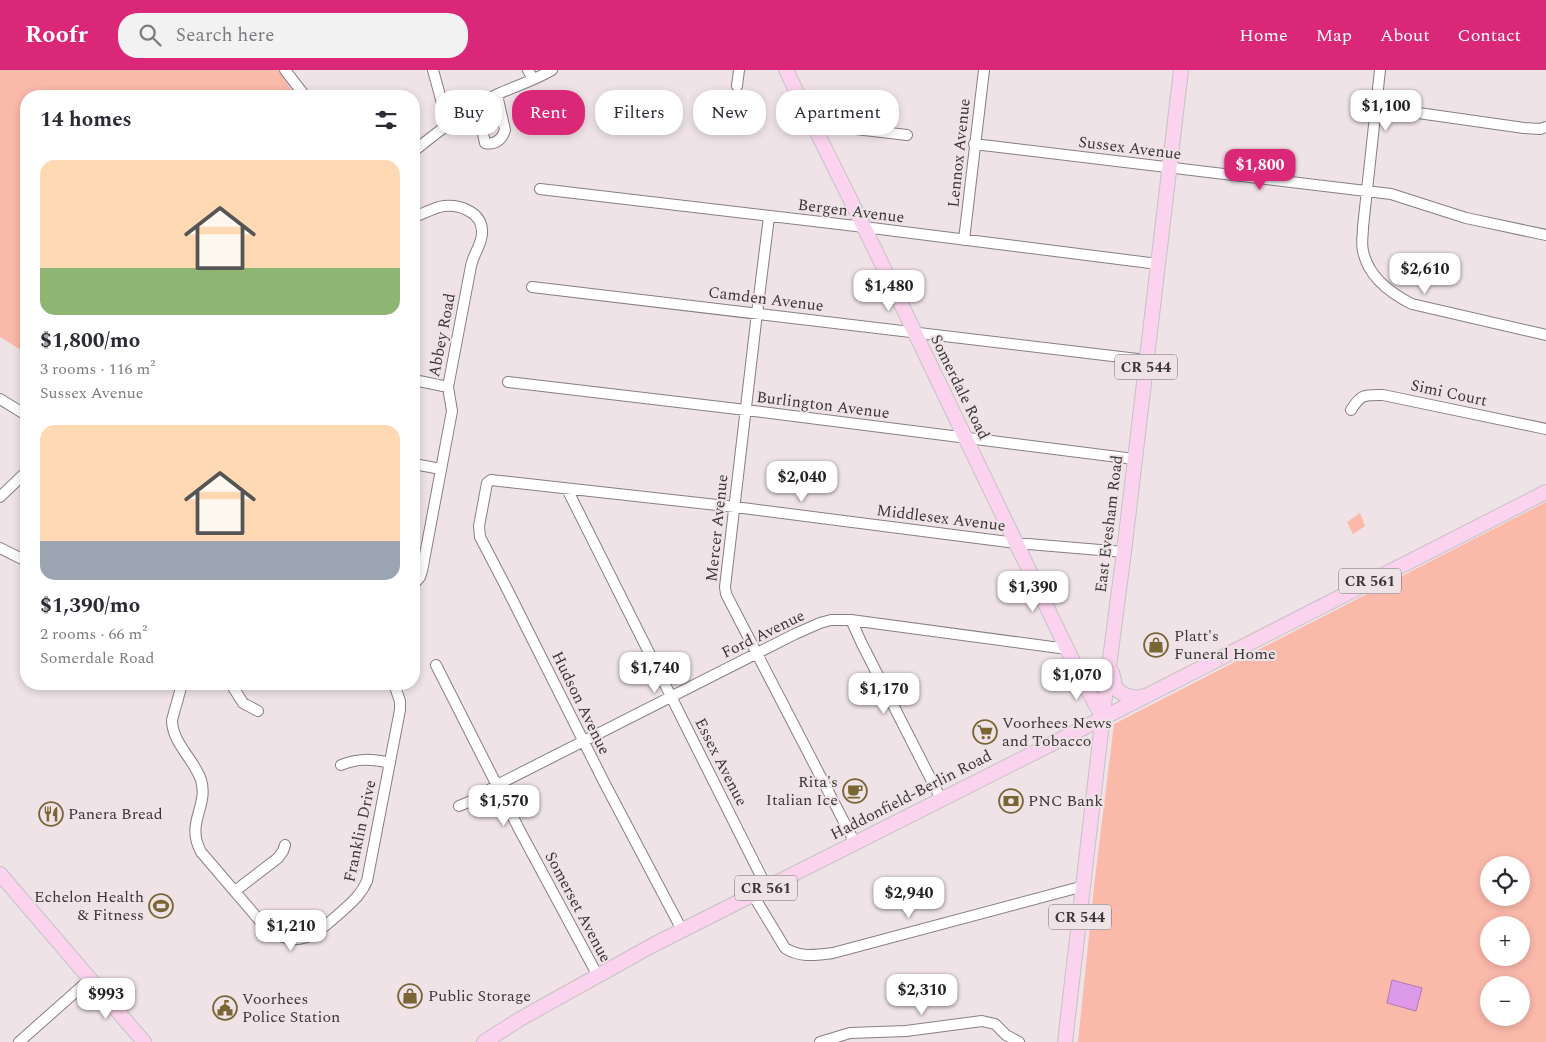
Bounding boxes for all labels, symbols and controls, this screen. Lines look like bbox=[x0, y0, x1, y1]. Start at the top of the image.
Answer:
search box bbox=[118, 13, 468, 58]
text: Roofr bbox=[25, 17, 88, 53]
icon: search bbox=[136, 21, 164, 49]
text: Search here bbox=[176, 21, 274, 50]
text: Home bbox=[1239, 22, 1288, 49]
text: Map bbox=[1316, 22, 1352, 49]
text: About bbox=[1380, 22, 1430, 49]
text: Contact bbox=[1458, 22, 1521, 49]
chip: Buy bbox=[435, 90, 502, 135]
chip: Rent bbox=[512, 90, 585, 135]
chip: Filters bbox=[595, 90, 683, 135]
chip: New bbox=[693, 90, 766, 135]
chip: Apartment bbox=[776, 90, 899, 135]
pin: $1,100 bbox=[1345, 90, 1427, 132]
text: $1,100 bbox=[1361, 94, 1411, 118]
street label: Lennox Avenue bbox=[941, 97, 977, 209]
text: 14 homes bbox=[40, 104, 132, 136]
icon: filters bbox=[372, 106, 400, 134]
street label: Sussex Avenue bbox=[1077, 130, 1183, 166]
pin: $1,800 bbox=[1219, 148, 1301, 191]
text: $1,800 bbox=[1235, 153, 1285, 177]
icon: home bbox=[175, 193, 265, 283]
street label: Bergen Avenue bbox=[796, 193, 906, 229]
pin: $2,610 bbox=[1384, 252, 1466, 295]
text: $2,610 bbox=[1400, 257, 1450, 281]
pin: $1,480 bbox=[848, 270, 930, 312]
text: $1,480 bbox=[864, 274, 914, 298]
street label: Camden Avenue bbox=[707, 280, 825, 318]
street label: Abbey Road bbox=[422, 291, 462, 379]
text: $1,800/mo bbox=[40, 325, 140, 357]
street label: Somerdale Road bbox=[924, 330, 996, 444]
road number: CR 544 bbox=[1115, 354, 1177, 380]
text: 3 rooms · 116 m² bbox=[40, 357, 155, 381]
street label: Simi Court bbox=[1409, 373, 1490, 413]
text: Sussex Avenue bbox=[40, 381, 143, 405]
street label: Burlington Avenue bbox=[755, 385, 891, 425]
street label: East Evesham Road bbox=[1089, 454, 1129, 594]
icon: home bbox=[175, 458, 265, 548]
pin: $2,040 bbox=[761, 460, 843, 503]
text: $2,040 bbox=[777, 465, 827, 489]
street label: Mercer Avenue bbox=[699, 473, 735, 583]
street label: Middlesex Avenue bbox=[875, 498, 1007, 538]
road number: CR 561 bbox=[1339, 568, 1401, 594]
pin: $1,390 bbox=[992, 570, 1074, 613]
text: $1,390 bbox=[1008, 575, 1058, 599]
text: $1,390/mo bbox=[40, 590, 140, 622]
street label: Ford Avenue bbox=[717, 603, 809, 665]
text: 2 rooms · 66 m² bbox=[40, 622, 147, 646]
place label: Platt's Funeral Home bbox=[1174, 624, 1276, 666]
shop icon: Platt's Funeral Home bbox=[1143, 632, 1169, 658]
text: Somerdale Road bbox=[40, 646, 155, 670]
street label: Hudson Avenue bbox=[546, 647, 616, 759]
pin: $1,740 bbox=[614, 652, 696, 694]
text: $1,740 bbox=[630, 656, 680, 680]
pin: $1,070 bbox=[1036, 658, 1118, 701]
text: $1,070 bbox=[1052, 663, 1102, 687]
pin: $1,170 bbox=[843, 672, 925, 715]
text: $1,170 bbox=[859, 677, 909, 701]
place label: Voorhees News and Tobacco bbox=[1002, 711, 1112, 753]
street label: Essex Avenue bbox=[688, 714, 754, 810]
supermarket icon: Voorhees News and Tobacco bbox=[972, 719, 998, 745]
street label: Haddonfield-Berlin Road bbox=[826, 744, 996, 846]
place label: Rita's Italian Ice bbox=[766, 770, 838, 812]
street label: Franklin Drive bbox=[337, 778, 383, 884]
cafe icon: Rita's Italian Ice bbox=[842, 778, 868, 804]
pin: $1,570 bbox=[463, 784, 545, 827]
bank icon: PNC Bank bbox=[998, 788, 1024, 814]
text: $1,570 bbox=[479, 789, 529, 813]
place label: PNC Bank bbox=[1028, 789, 1103, 813]
restaurant icon: Panera Bread bbox=[38, 801, 64, 827]
place label: Panera Bread bbox=[68, 802, 163, 826]
street label: Somerset Avenue bbox=[539, 847, 617, 967]
map controls bbox=[1480, 856, 1530, 1026]
button: locate bbox=[1480, 856, 1530, 906]
road number: CR 561 bbox=[735, 876, 797, 900]
pin: $2,940 bbox=[868, 876, 950, 919]
text: $2,940 bbox=[884, 881, 934, 905]
place label: Echelon Health & Fitness bbox=[34, 885, 144, 927]
sports icon: Echelon Health & Fitness bbox=[148, 893, 174, 919]
road number: CR 544 bbox=[1049, 904, 1111, 930]
pin: $1,210 bbox=[250, 910, 332, 952]
text: $1,210 bbox=[266, 914, 316, 938]
button: + bbox=[1480, 916, 1530, 966]
pin: $2,310 bbox=[881, 974, 963, 1016]
button: − bbox=[1480, 976, 1530, 1026]
pin: $993 bbox=[76, 978, 136, 1020]
text: $2,310 bbox=[897, 978, 947, 1002]
text: $993 bbox=[88, 982, 124, 1006]
shop icon: Public Storage bbox=[397, 983, 423, 1009]
place label: Public Storage bbox=[428, 984, 531, 1008]
place label: Voorhees Police Station bbox=[242, 987, 340, 1029]
public building icon: Voorhees Police Station bbox=[212, 995, 238, 1021]

